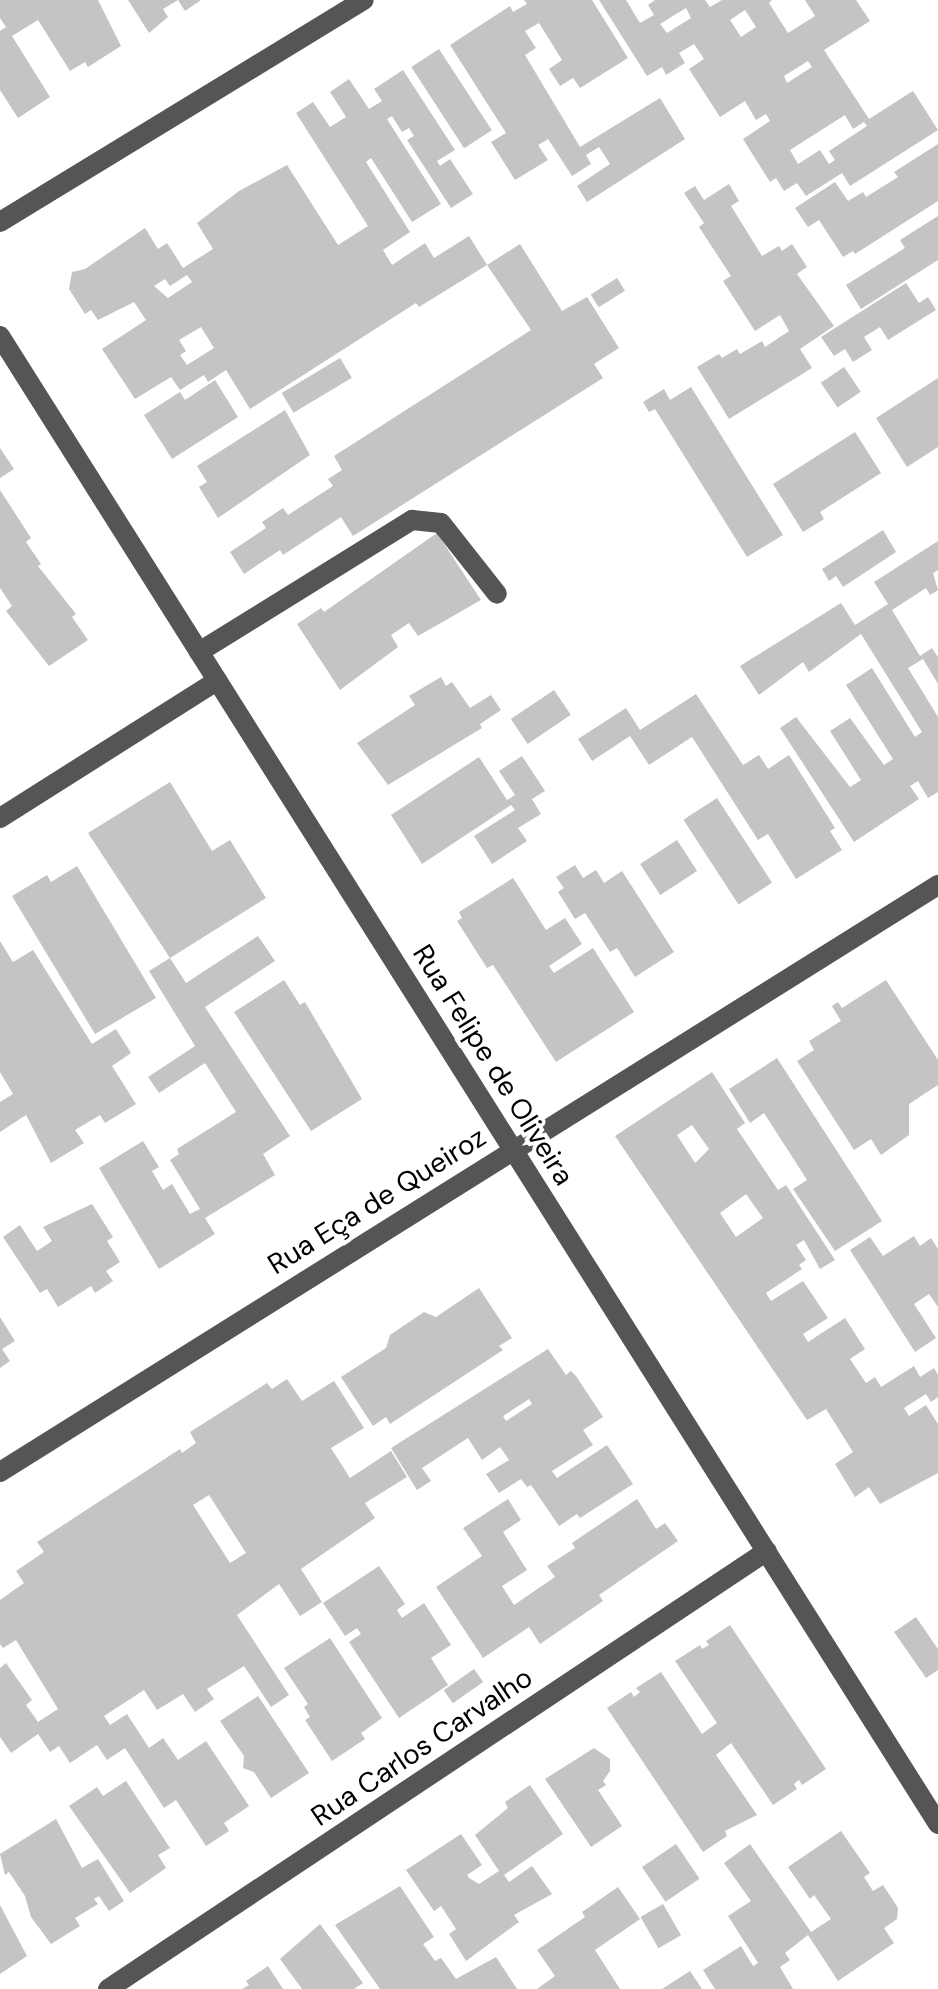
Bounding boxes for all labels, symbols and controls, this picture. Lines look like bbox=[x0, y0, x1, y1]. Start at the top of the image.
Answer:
street label: Rua Felipe de Oliveira bbox=[405, 939, 581, 1191]
street label: Rua Eça de Queiroz bbox=[262, 1120, 492, 1282]
street label: Rua Carlos Carvalho bbox=[305, 1661, 539, 1833]

